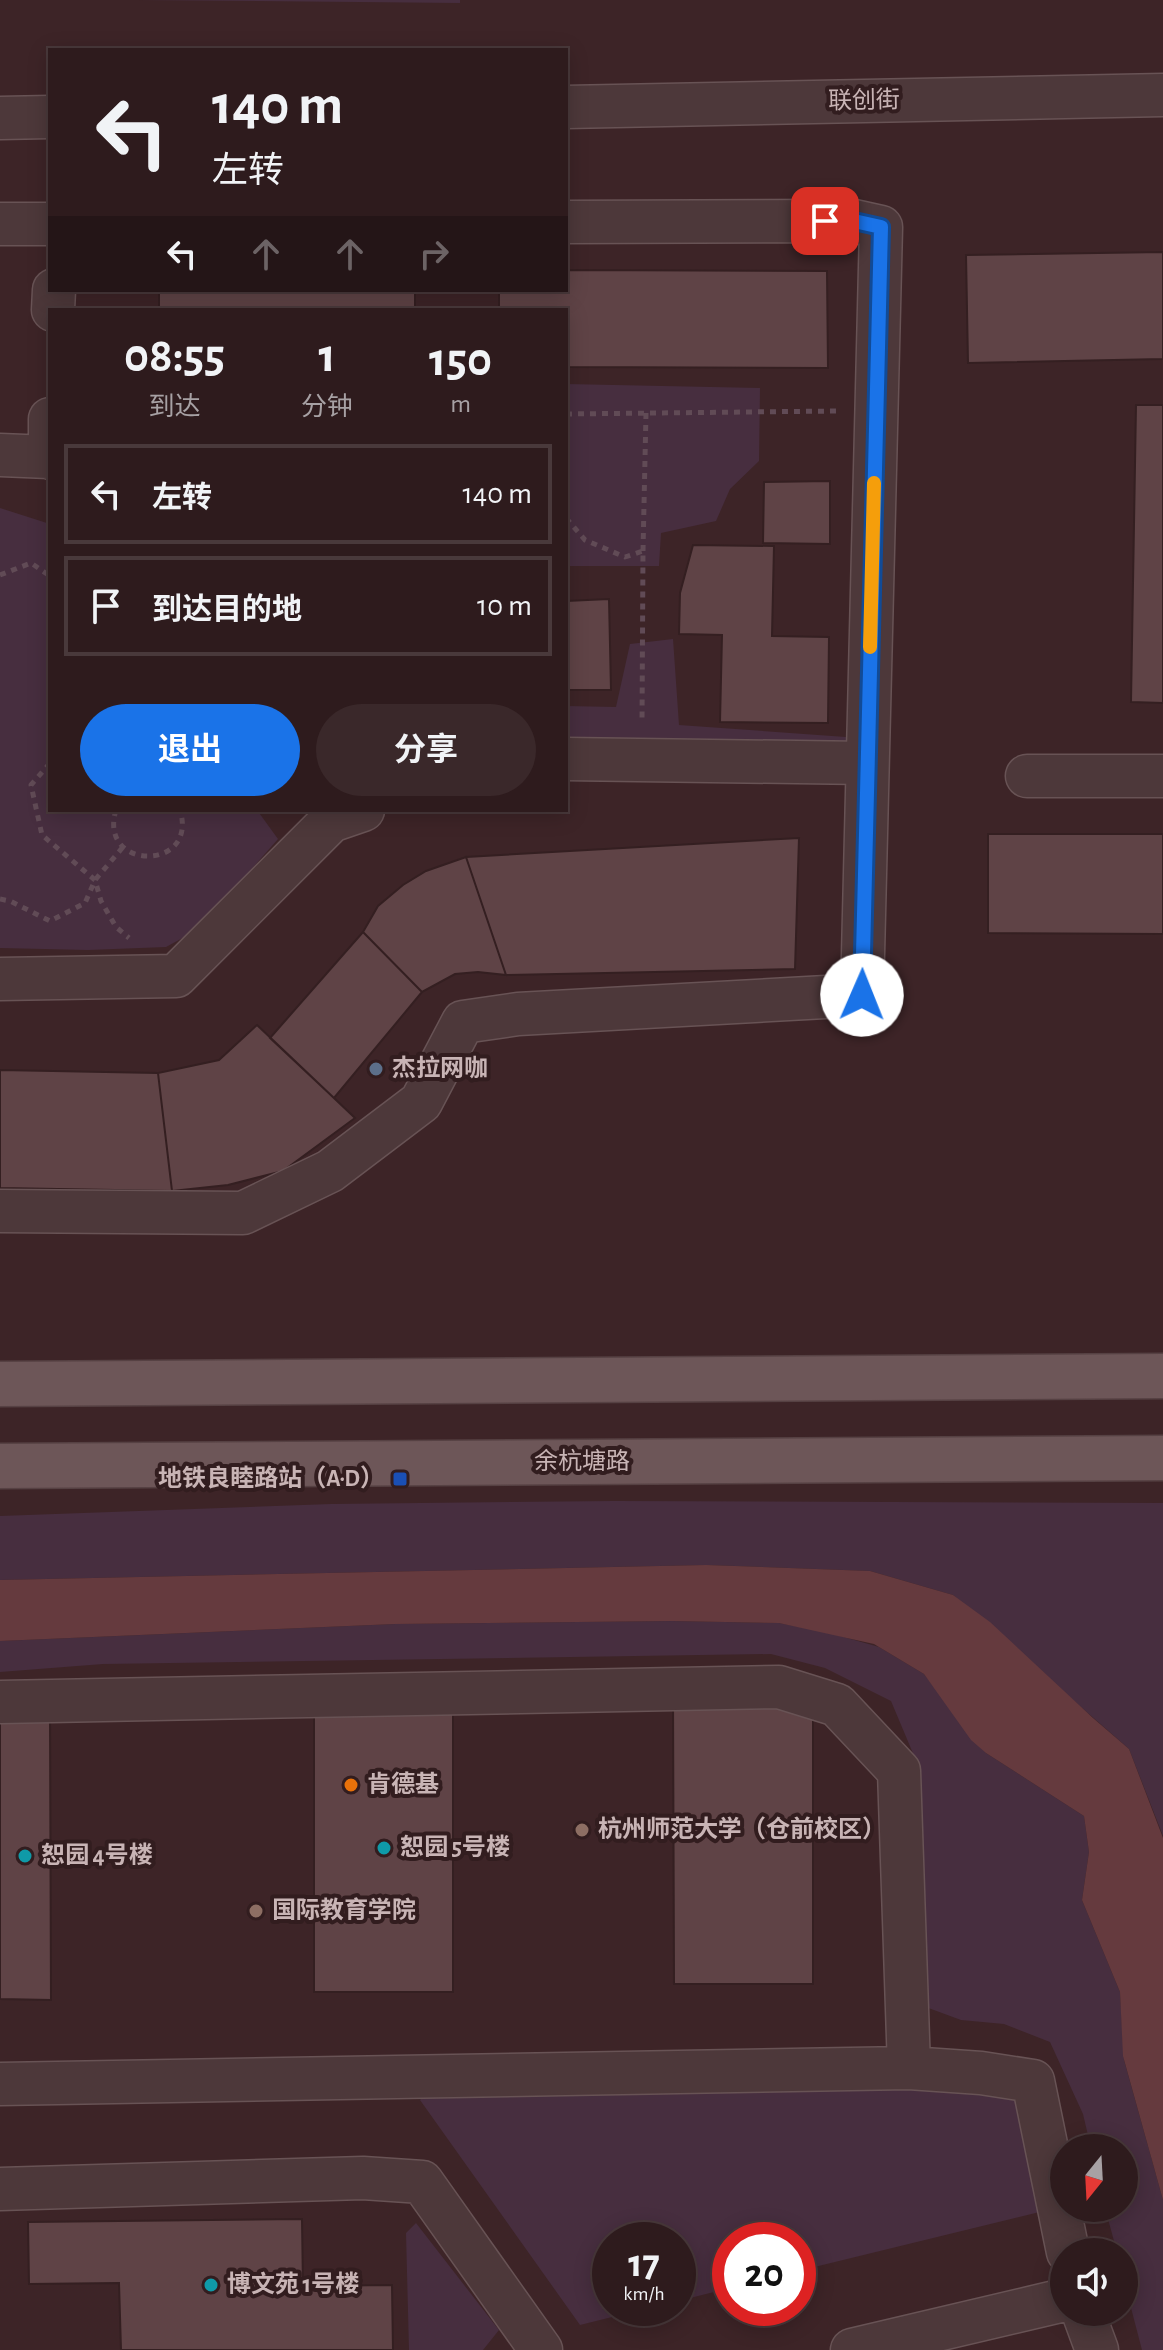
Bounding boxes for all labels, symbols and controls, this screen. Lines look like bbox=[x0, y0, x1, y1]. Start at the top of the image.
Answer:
text: 140 m bbox=[212, 78, 343, 134]
icon: left bbox=[80, 80, 184, 184]
street label: 联创街 bbox=[828, 86, 900, 114]
text: 左转 bbox=[212, 153, 284, 189]
pin bbox=[791, 187, 859, 255]
icon: arrive bbox=[803, 199, 847, 243]
icon: left bbox=[160, 232, 204, 276]
icon: ahead bbox=[244, 232, 288, 276]
icon: ahead bbox=[328, 232, 372, 276]
icon: right bbox=[412, 232, 456, 276]
text: 08:55 bbox=[124, 333, 225, 381]
text: 1 bbox=[318, 333, 336, 381]
text: 150 bbox=[429, 337, 492, 385]
text: m bbox=[450, 391, 471, 417]
text: 到达 bbox=[149, 394, 201, 420]
text: 分钟 bbox=[301, 394, 353, 420]
icon: left bbox=[84, 472, 128, 516]
text: 140 m bbox=[462, 479, 532, 509]
text: 左转 bbox=[152, 483, 212, 513]
icon: arrive bbox=[84, 584, 128, 628]
text: 10 m bbox=[477, 591, 532, 621]
text: 到达目的地 bbox=[152, 595, 302, 625]
button: 退出 bbox=[80, 704, 300, 796]
button: 分享 bbox=[316, 704, 536, 796]
position arrow bbox=[820, 953, 904, 1037]
place label: 杰拉网咖 bbox=[392, 1055, 488, 1081]
marker: 杰拉网咖 bbox=[367, 1060, 385, 1078]
street label: 余杭塘路 bbox=[534, 1448, 630, 1474]
place label: 地铁良睦路站（A·D） bbox=[158, 1465, 384, 1491]
marker: 地铁良睦路站（A·D） bbox=[391, 1470, 409, 1488]
place label: 肯德基 bbox=[367, 1771, 439, 1797]
marker: 肯德基 bbox=[342, 1776, 360, 1794]
place label: 杭州师范大学（仓前校区） bbox=[598, 1816, 886, 1842]
marker: 杭州师范大学（仓前校区） bbox=[573, 1821, 591, 1839]
place label: 恕园 5号楼 bbox=[400, 1834, 510, 1860]
marker: 恕园 5号楼 bbox=[375, 1839, 393, 1857]
place label: 恕园 4号楼 bbox=[41, 1842, 153, 1868]
marker: 恕园 4号楼 bbox=[16, 1847, 34, 1865]
place label: 国际教育学院 bbox=[272, 1897, 416, 1923]
marker: 国际教育学院 bbox=[247, 1902, 265, 1920]
north arrow bbox=[1050, 2134, 1138, 2222]
map controls bbox=[1050, 2134, 1138, 2326]
speed limit sign: 20 bbox=[712, 2222, 816, 2326]
button: sound bbox=[1050, 2238, 1138, 2326]
text: 17 bbox=[628, 2244, 660, 2284]
place label: 博文苑 1号楼 bbox=[227, 2271, 359, 2297]
marker: 博文苑 1号楼 bbox=[202, 2276, 220, 2294]
text: km/h bbox=[623, 2284, 665, 2304]

